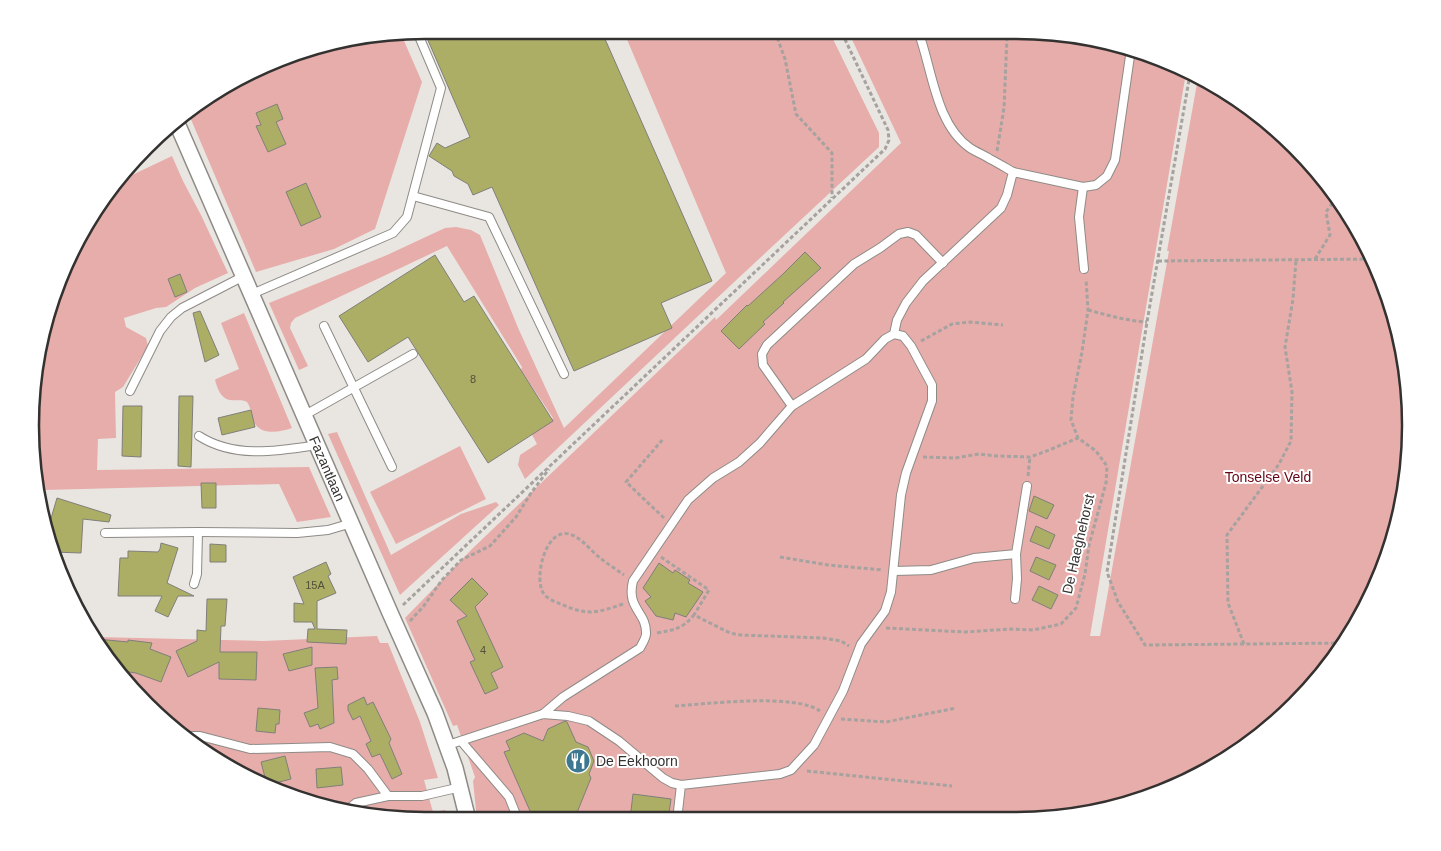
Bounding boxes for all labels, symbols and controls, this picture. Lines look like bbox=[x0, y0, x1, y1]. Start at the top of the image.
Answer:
house number: 8 bbox=[470, 373, 476, 385]
street label: Fazantlaan bbox=[306, 434, 348, 504]
park label: Tonselse Veld bbox=[1225, 469, 1311, 485]
street label: De Haeghehorst bbox=[1059, 492, 1097, 595]
house number: 15A bbox=[305, 579, 325, 591]
house number: 4 bbox=[480, 644, 486, 656]
restaurant icon: De Eekhoorn bbox=[565, 748, 591, 774]
place label: De Eekhoorn bbox=[596, 753, 678, 769]

